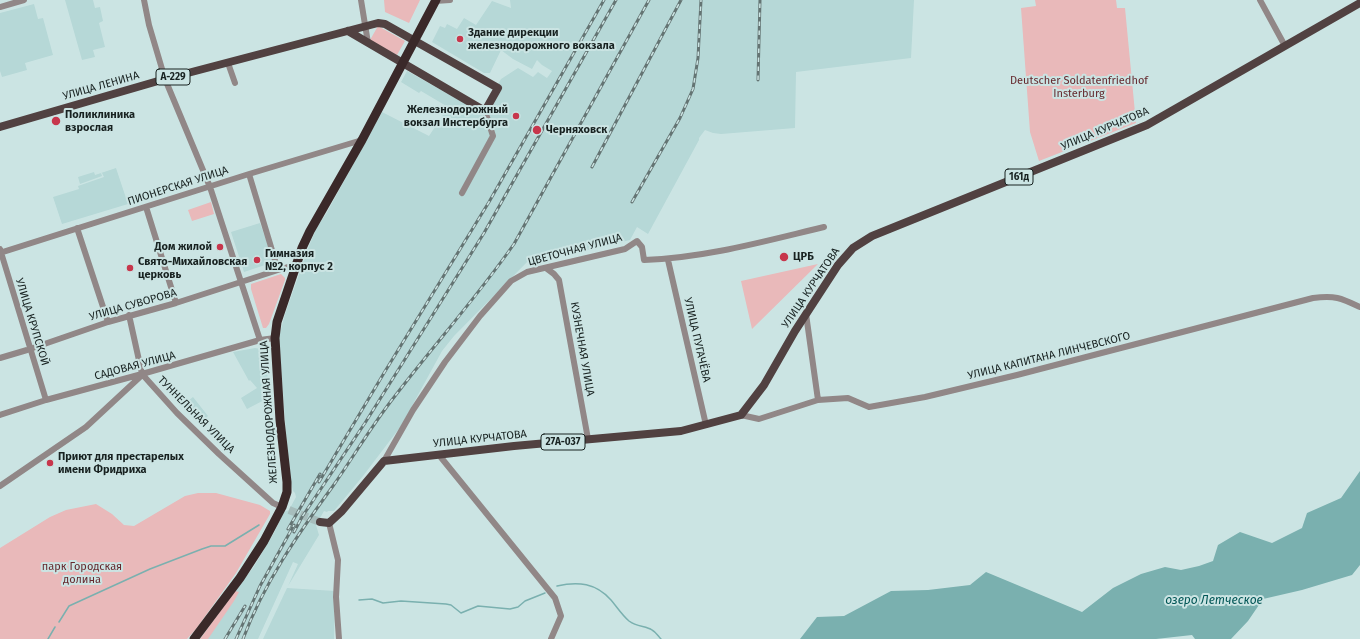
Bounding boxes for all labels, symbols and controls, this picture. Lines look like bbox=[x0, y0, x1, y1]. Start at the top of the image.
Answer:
place label: Здание дирекции железнодорожного вокзала bbox=[468, 26, 615, 52]
marker: Здание дирекции железнодорожного вокзала bbox=[455, 34, 465, 44]
street label: УЛИЦА ЛЕНИНА bbox=[61, 69, 141, 103]
road number: А-229 bbox=[156, 69, 190, 85]
park label: Deutscher Soldatenfriedhof Insterburg bbox=[1010, 74, 1148, 100]
place label: Железнодорожный вокзал Инстербурга bbox=[404, 103, 508, 129]
street label: УЛИЦА КУРЧАТОВА bbox=[1059, 105, 1151, 153]
place label: Поликлиника взрослая bbox=[65, 108, 135, 134]
marker: Железнодорожный вокзал Инстербурга bbox=[511, 111, 521, 121]
marker: Поликлиника взрослая bbox=[50, 115, 62, 127]
place label: Черняховск bbox=[546, 123, 607, 137]
marker: Черняховск bbox=[531, 124, 543, 136]
street label: ПИОНЕРСКАЯ УЛИЦА bbox=[126, 164, 230, 208]
road number: 161д bbox=[1005, 169, 1033, 185]
street label: ЦВЕТОЧНАЯ УЛИЦА bbox=[526, 231, 624, 269]
place label: Дом жилой bbox=[155, 240, 212, 254]
marker: Дом жилой bbox=[215, 242, 225, 252]
street label: УЛИЦА КУРЧАТОВА bbox=[779, 245, 843, 331]
place label: Гимназия №2, корпус 2 bbox=[265, 247, 333, 273]
place label: ЦРБ bbox=[793, 250, 814, 264]
marker: ЦРБ bbox=[778, 251, 790, 263]
place label: Свято-Михайловская церковь bbox=[138, 255, 247, 281]
marker: Гимназия №2, корпус 2 bbox=[252, 255, 262, 265]
marker: Свято-Михайловская церковь bbox=[125, 263, 135, 273]
street label: УЛИЦА КРУПСКОЙ bbox=[12, 277, 52, 367]
street label: УЛИЦА СУВОРОВА bbox=[88, 286, 178, 324]
street label: УЛИЦА ПУГАЧЁВА bbox=[681, 296, 713, 384]
street label: КУЗНЕЧНАЯ УЛИЦА bbox=[567, 301, 597, 397]
street label: УЛИЦА КАПИТАНА ЛИНЧЕВСКОГО bbox=[966, 329, 1132, 383]
street label: ЖЕЛЕЗНОДОРОЖНАЯ УЛИЦА bbox=[257, 340, 281, 484]
street label: САДОВАЯ УЛИЦА bbox=[93, 349, 177, 383]
street label: ТУННЕЛЬНАЯ УЛИЦА bbox=[155, 374, 237, 456]
street label: УЛИЦА КУРЧАТОВА bbox=[433, 428, 527, 450]
road number: 27А-037 bbox=[541, 434, 585, 450]
place label: Приют для престарелых имени Фридриха bbox=[58, 450, 184, 476]
marker: Приют для престарелых имени Фридриха bbox=[45, 458, 55, 468]
park label: парк Городская долина bbox=[42, 560, 122, 586]
water label: озеро Летческое bbox=[1165, 594, 1263, 608]

